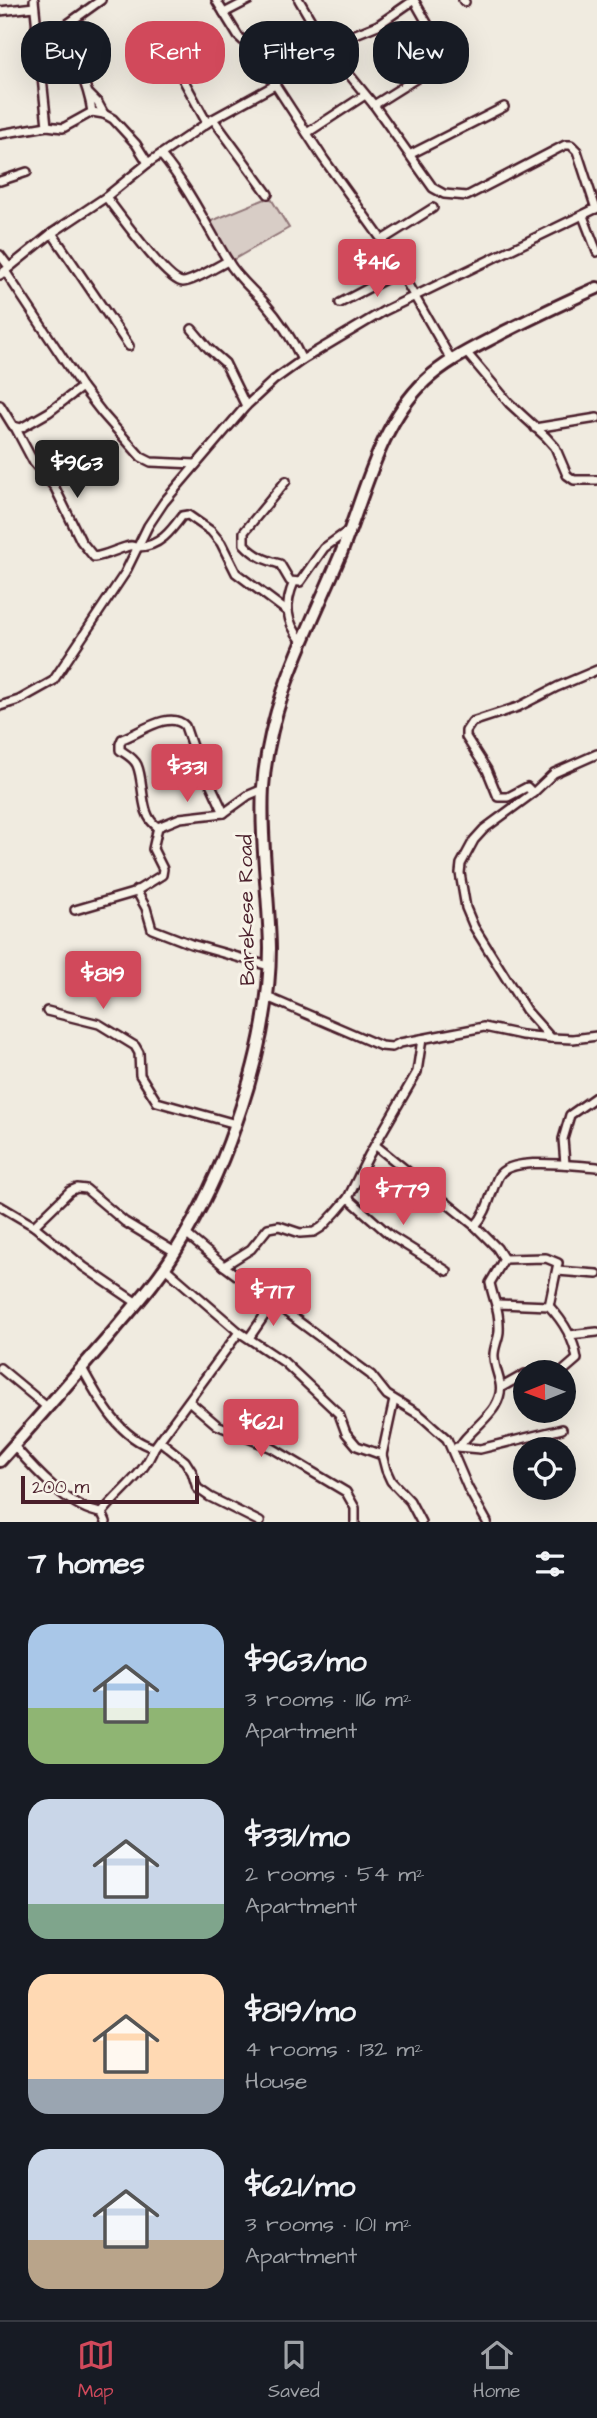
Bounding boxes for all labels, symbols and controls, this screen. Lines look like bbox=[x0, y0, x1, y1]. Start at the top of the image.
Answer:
chip: Buy bbox=[21, 21, 111, 84]
chip: Rent bbox=[125, 21, 225, 84]
chip: Filters bbox=[239, 21, 359, 84]
chip: New bbox=[373, 21, 469, 84]
pin: $416 bbox=[336, 240, 418, 299]
text: $416 bbox=[354, 246, 400, 278]
pin: $963 bbox=[36, 440, 118, 500]
text: $963 bbox=[51, 447, 103, 479]
pin: $331 bbox=[146, 744, 228, 804]
text: $331 bbox=[167, 751, 207, 783]
street label: Barekese Road bbox=[231, 834, 262, 986]
pin: $819 bbox=[62, 951, 144, 1011]
text: $819 bbox=[81, 958, 125, 990]
pin: $779 bbox=[362, 1168, 444, 1227]
text: $779 bbox=[376, 1174, 430, 1206]
pin: $717 bbox=[232, 1268, 314, 1328]
text: $717 bbox=[251, 1275, 295, 1307]
north arrow bbox=[513, 1360, 576, 1423]
map controls bbox=[513, 1360, 576, 1500]
pin: $621 bbox=[220, 1400, 302, 1459]
text: $621 bbox=[239, 1406, 283, 1438]
button: locate bbox=[513, 1437, 576, 1500]
scale bar bbox=[21, 1473, 200, 1505]
text: 200 m bbox=[32, 1474, 89, 1501]
text: 7 homes bbox=[28, 1543, 145, 1585]
icon: filters bbox=[531, 1545, 569, 1583]
text: $963/mo bbox=[245, 1641, 367, 1683]
icon: home bbox=[84, 1652, 168, 1736]
text: 3 rooms · 116 m² bbox=[245, 1683, 412, 1715]
text: Apartment bbox=[245, 1715, 357, 1747]
text: $331/mo bbox=[245, 1816, 350, 1858]
icon: home bbox=[84, 1827, 168, 1911]
text: 2 rooms · 54 m² bbox=[245, 1858, 425, 1890]
text: Apartment bbox=[245, 1890, 357, 1922]
text: $819/mo bbox=[245, 1991, 356, 2033]
icon: home bbox=[84, 2002, 168, 2086]
text: 4 rooms · 132 m² bbox=[245, 2033, 423, 2065]
text: House bbox=[245, 2065, 308, 2097]
text: $621/mo bbox=[245, 2166, 355, 2208]
icon: home bbox=[84, 2177, 168, 2261]
text: 3 rooms · 101 m² bbox=[245, 2208, 412, 2240]
text: Apartment bbox=[245, 2240, 357, 2272]
tab: Map bbox=[77, 2336, 115, 2405]
tab: Saved bbox=[268, 2336, 320, 2405]
tab: Home bbox=[473, 2336, 520, 2405]

